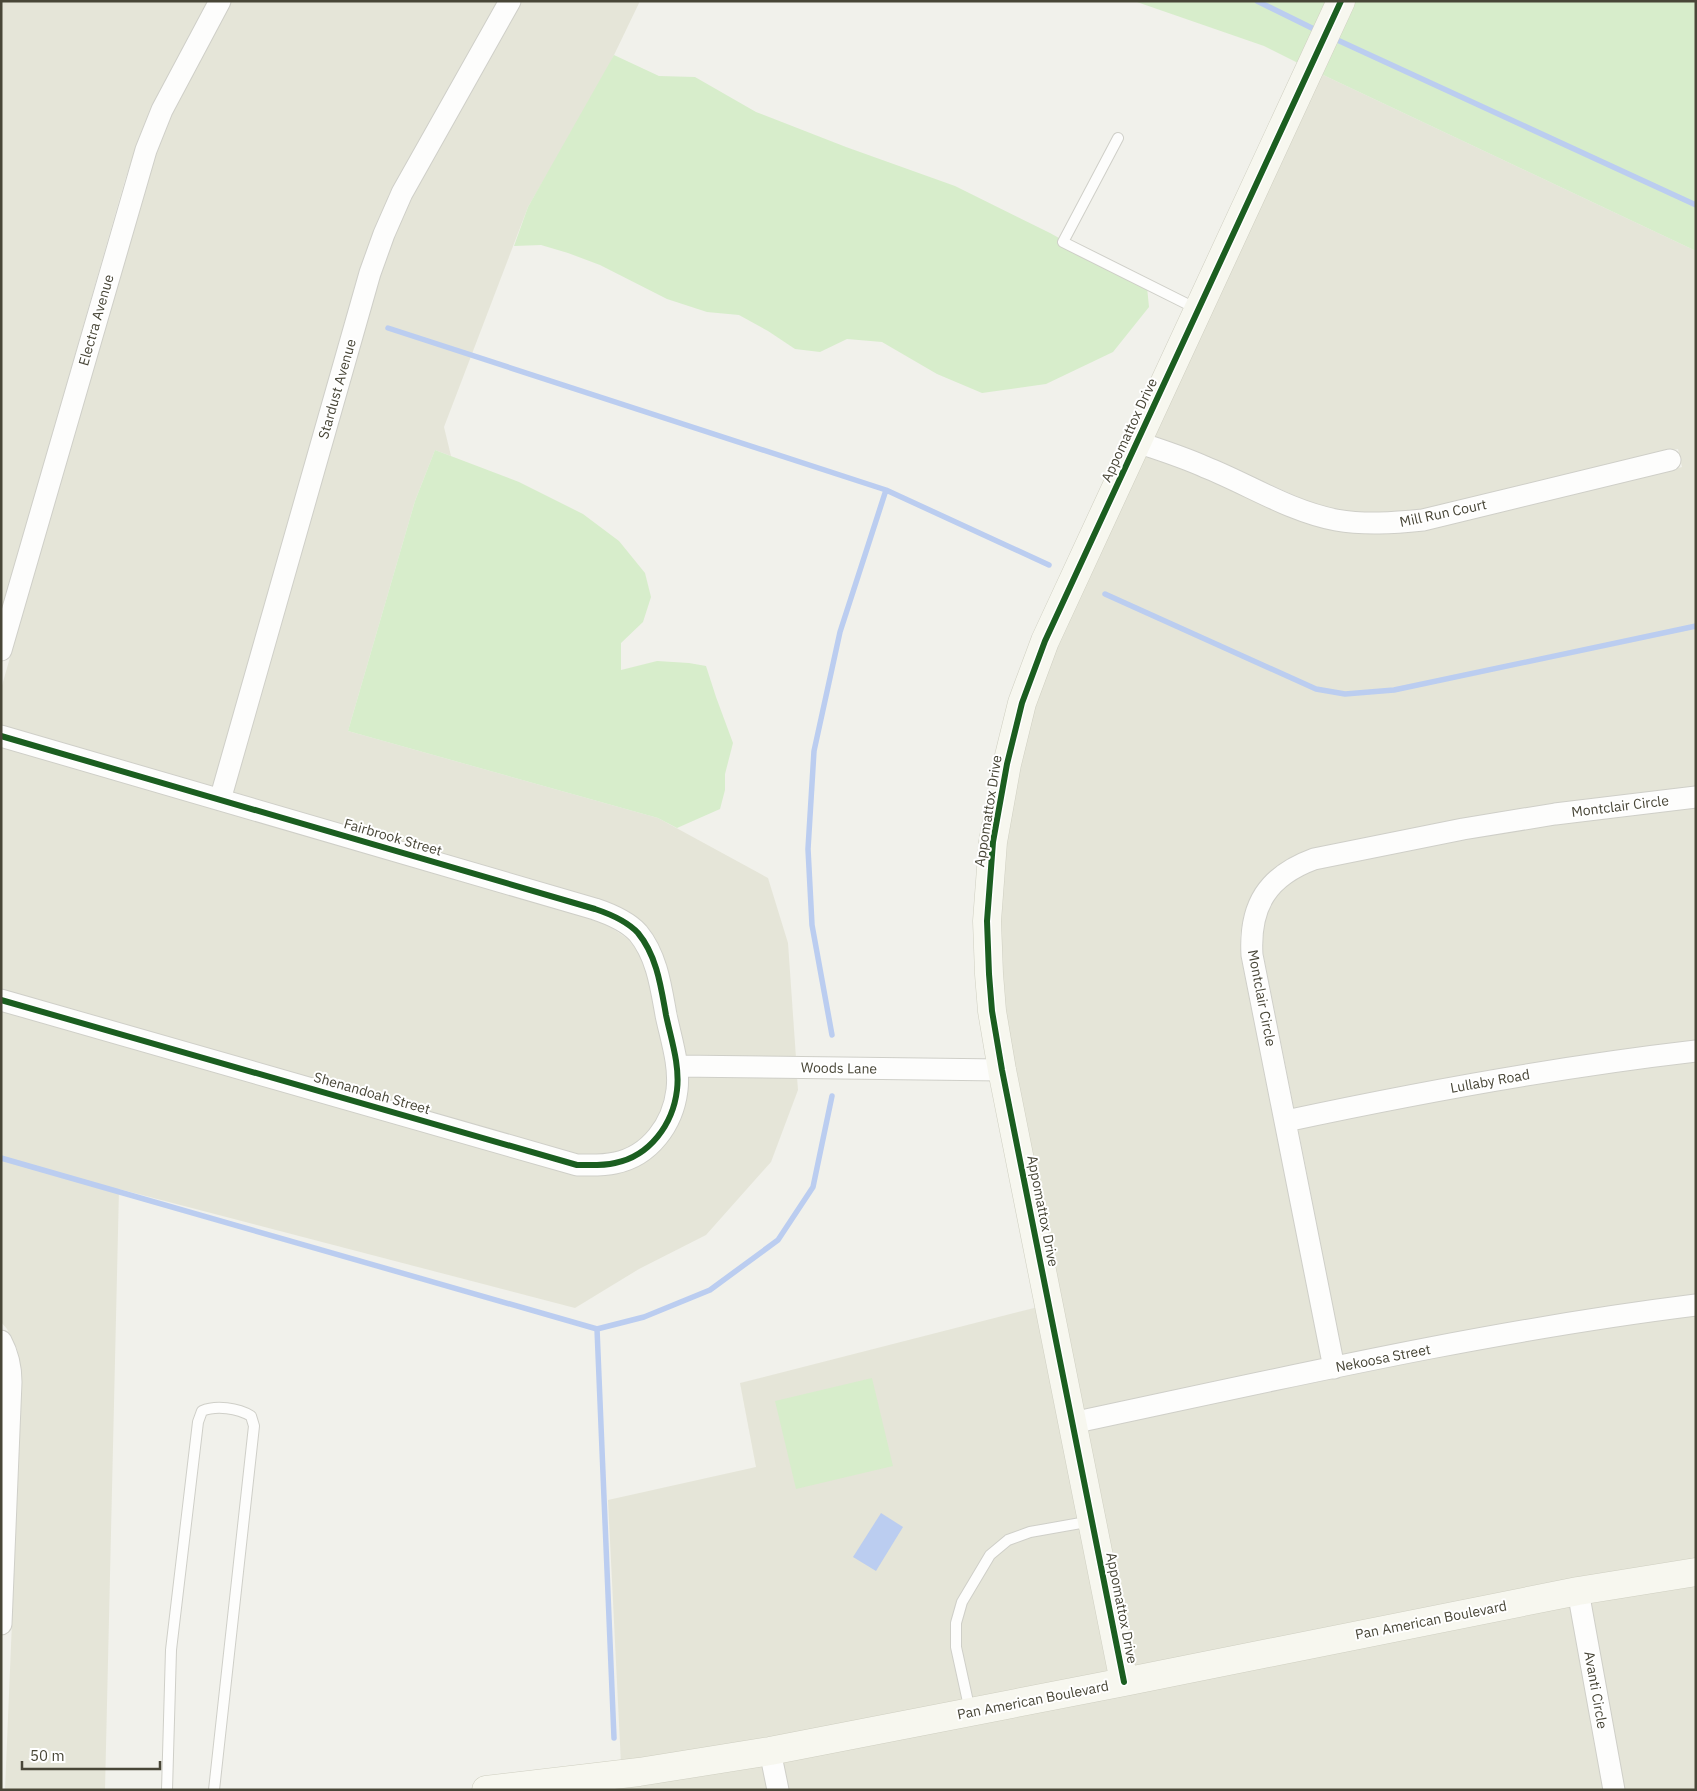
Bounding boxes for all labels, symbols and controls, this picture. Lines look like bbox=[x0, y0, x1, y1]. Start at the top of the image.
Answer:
street label: Electra Avenue bbox=[74, 272, 118, 368]
street label: Stardust Avenue bbox=[314, 337, 360, 441]
street label: Appomattox Drive bbox=[1097, 375, 1161, 485]
street label: Mill Run Court bbox=[1398, 495, 1488, 531]
street label: Appomattox Drive bbox=[970, 753, 1006, 868]
street label: Montclair Circle bbox=[1570, 791, 1670, 821]
street label: Fairbrook Street bbox=[342, 814, 444, 860]
street label: Montclair Circle bbox=[1244, 948, 1280, 1048]
street label: Woods Lane bbox=[801, 1058, 878, 1078]
street label: Lullaby Road bbox=[1449, 1065, 1531, 1097]
street label: Shenandoah Street bbox=[312, 1068, 432, 1118]
street label: Appomattox Drive bbox=[1023, 1154, 1063, 1268]
street label: Nekoosa Street bbox=[1334, 1340, 1432, 1376]
street label: Appomattox Drive bbox=[1102, 1551, 1142, 1665]
street label: Pan American Boulevard bbox=[1354, 1596, 1508, 1644]
street label: Avanti Circle bbox=[1580, 1650, 1612, 1730]
street label: Pan American Boulevard bbox=[956, 1676, 1110, 1724]
scale bar bbox=[22, 1738, 160, 1770]
text: 50 m bbox=[30, 1746, 65, 1765]

